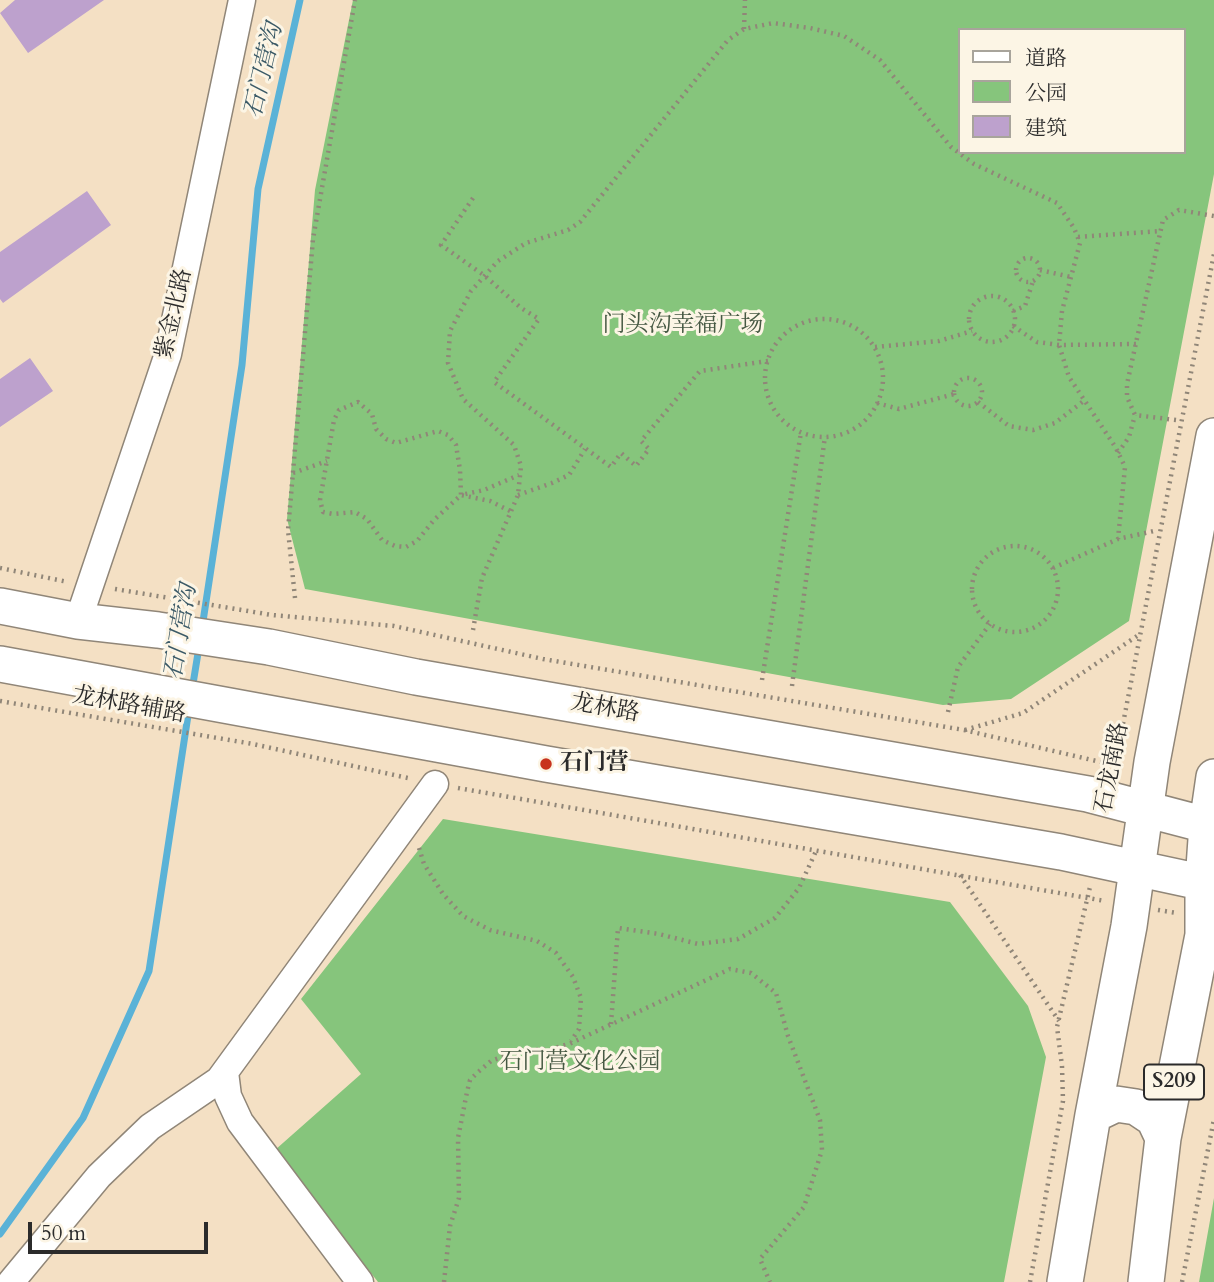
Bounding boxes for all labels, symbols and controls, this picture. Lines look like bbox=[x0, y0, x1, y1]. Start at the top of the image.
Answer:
water label: 石门营沟 bbox=[240, 21, 290, 121]
legend bbox=[958, 28, 1186, 154]
text: 道路 bbox=[1025, 44, 1067, 73]
text: 公园 bbox=[1025, 79, 1067, 108]
text: 建筑 bbox=[1025, 114, 1067, 143]
street label: 紫金北路 bbox=[151, 266, 199, 362]
park label: 门头沟幸福广场 bbox=[603, 312, 763, 340]
water label: 石门营沟 bbox=[160, 582, 204, 682]
street label: 龙林路辅路 bbox=[70, 682, 188, 730]
street label: 龙林路 bbox=[569, 689, 641, 729]
street label: 石龙南路 bbox=[1091, 720, 1135, 816]
place label: 石门营 bbox=[560, 750, 629, 778]
marker: 石门营 bbox=[538, 756, 554, 772]
park label: 石门营文化公园 bbox=[500, 1049, 660, 1077]
road number: S209 bbox=[1144, 1064, 1204, 1100]
scale bar bbox=[32, 1208, 212, 1252]
text: 50 m bbox=[41, 1219, 86, 1248]

